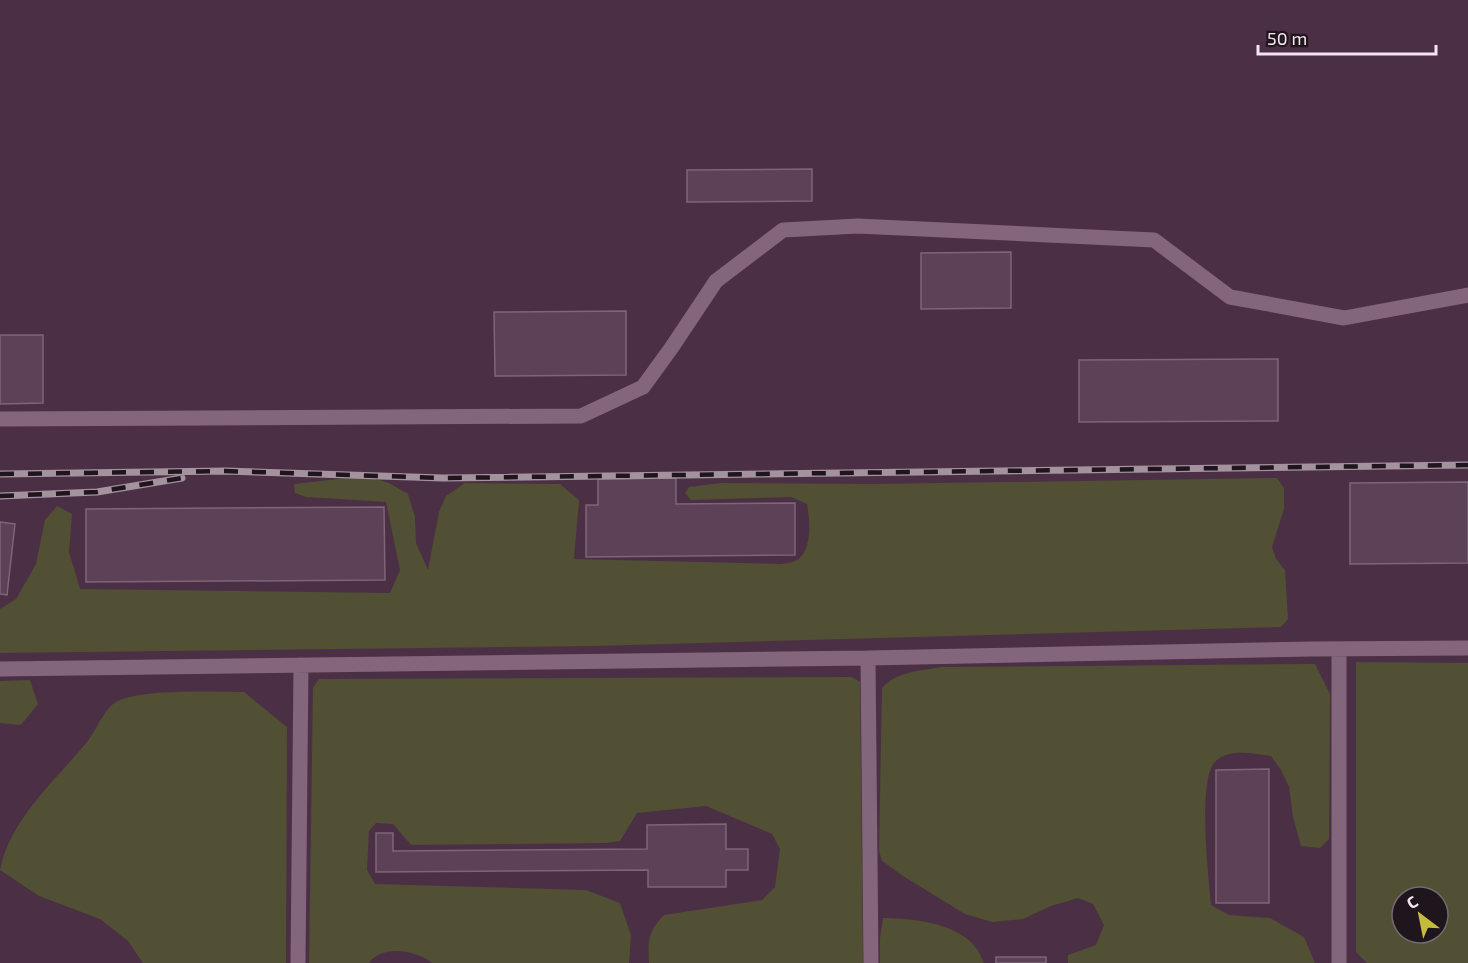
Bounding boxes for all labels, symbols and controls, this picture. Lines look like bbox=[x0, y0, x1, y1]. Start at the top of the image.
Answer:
scale bar bbox=[1258, 18, 1436, 56]
text: 50 m bbox=[1267, 27, 1307, 49]
north arrow bbox=[1390, 885, 1450, 945]
text: С bbox=[1403, 891, 1421, 912]

